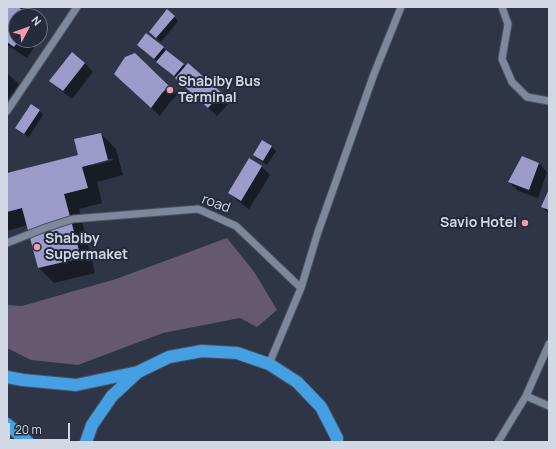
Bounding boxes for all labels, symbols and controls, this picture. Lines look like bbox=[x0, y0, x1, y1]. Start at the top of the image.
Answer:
north arrow bbox=[8, 8, 48, 48]
text: N bbox=[28, 13, 45, 28]
place label: Shabiby Bus Terminal bbox=[178, 74, 260, 106]
marker: Shabiby Bus Terminal bbox=[165, 85, 175, 95]
street label: road bbox=[199, 191, 233, 217]
place label: Savio Hotel bbox=[440, 215, 517, 231]
marker: Savio Hotel bbox=[520, 218, 530, 228]
place label: Shabiby Supermaket bbox=[45, 231, 128, 264]
marker: Shabiby Supermaket bbox=[32, 242, 42, 252]
scale bar bbox=[10, 415, 72, 441]
text: 20 m bbox=[15, 421, 42, 438]

